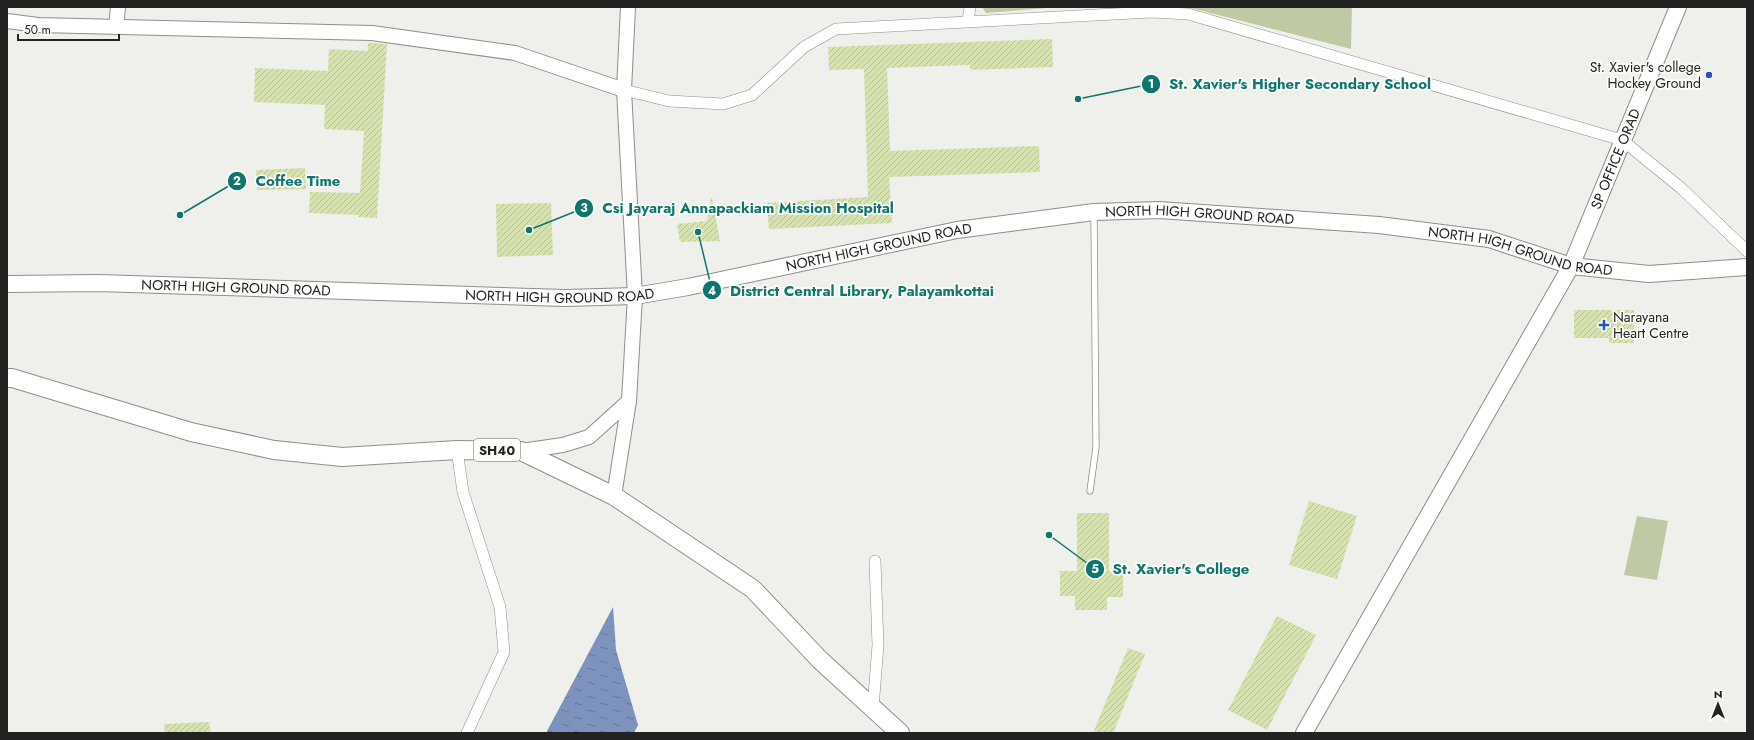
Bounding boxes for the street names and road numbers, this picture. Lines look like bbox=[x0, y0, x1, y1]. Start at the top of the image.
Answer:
street label: SP OFFICE ORAD bbox=[1586, 105, 1645, 212]
street label: NORTH HIGH GROUND ROAD bbox=[1105, 200, 1295, 229]
street label: NORTH HIGH GROUND ROAD bbox=[784, 218, 973, 276]
street label: NORTH HIGH GROUND ROAD bbox=[1427, 221, 1614, 280]
street label: NORTH HIGH GROUND ROAD bbox=[141, 274, 331, 300]
street label: NORTH HIGH GROUND ROAD bbox=[465, 283, 656, 308]
road number: SH40 bbox=[474, 439, 520, 461]

